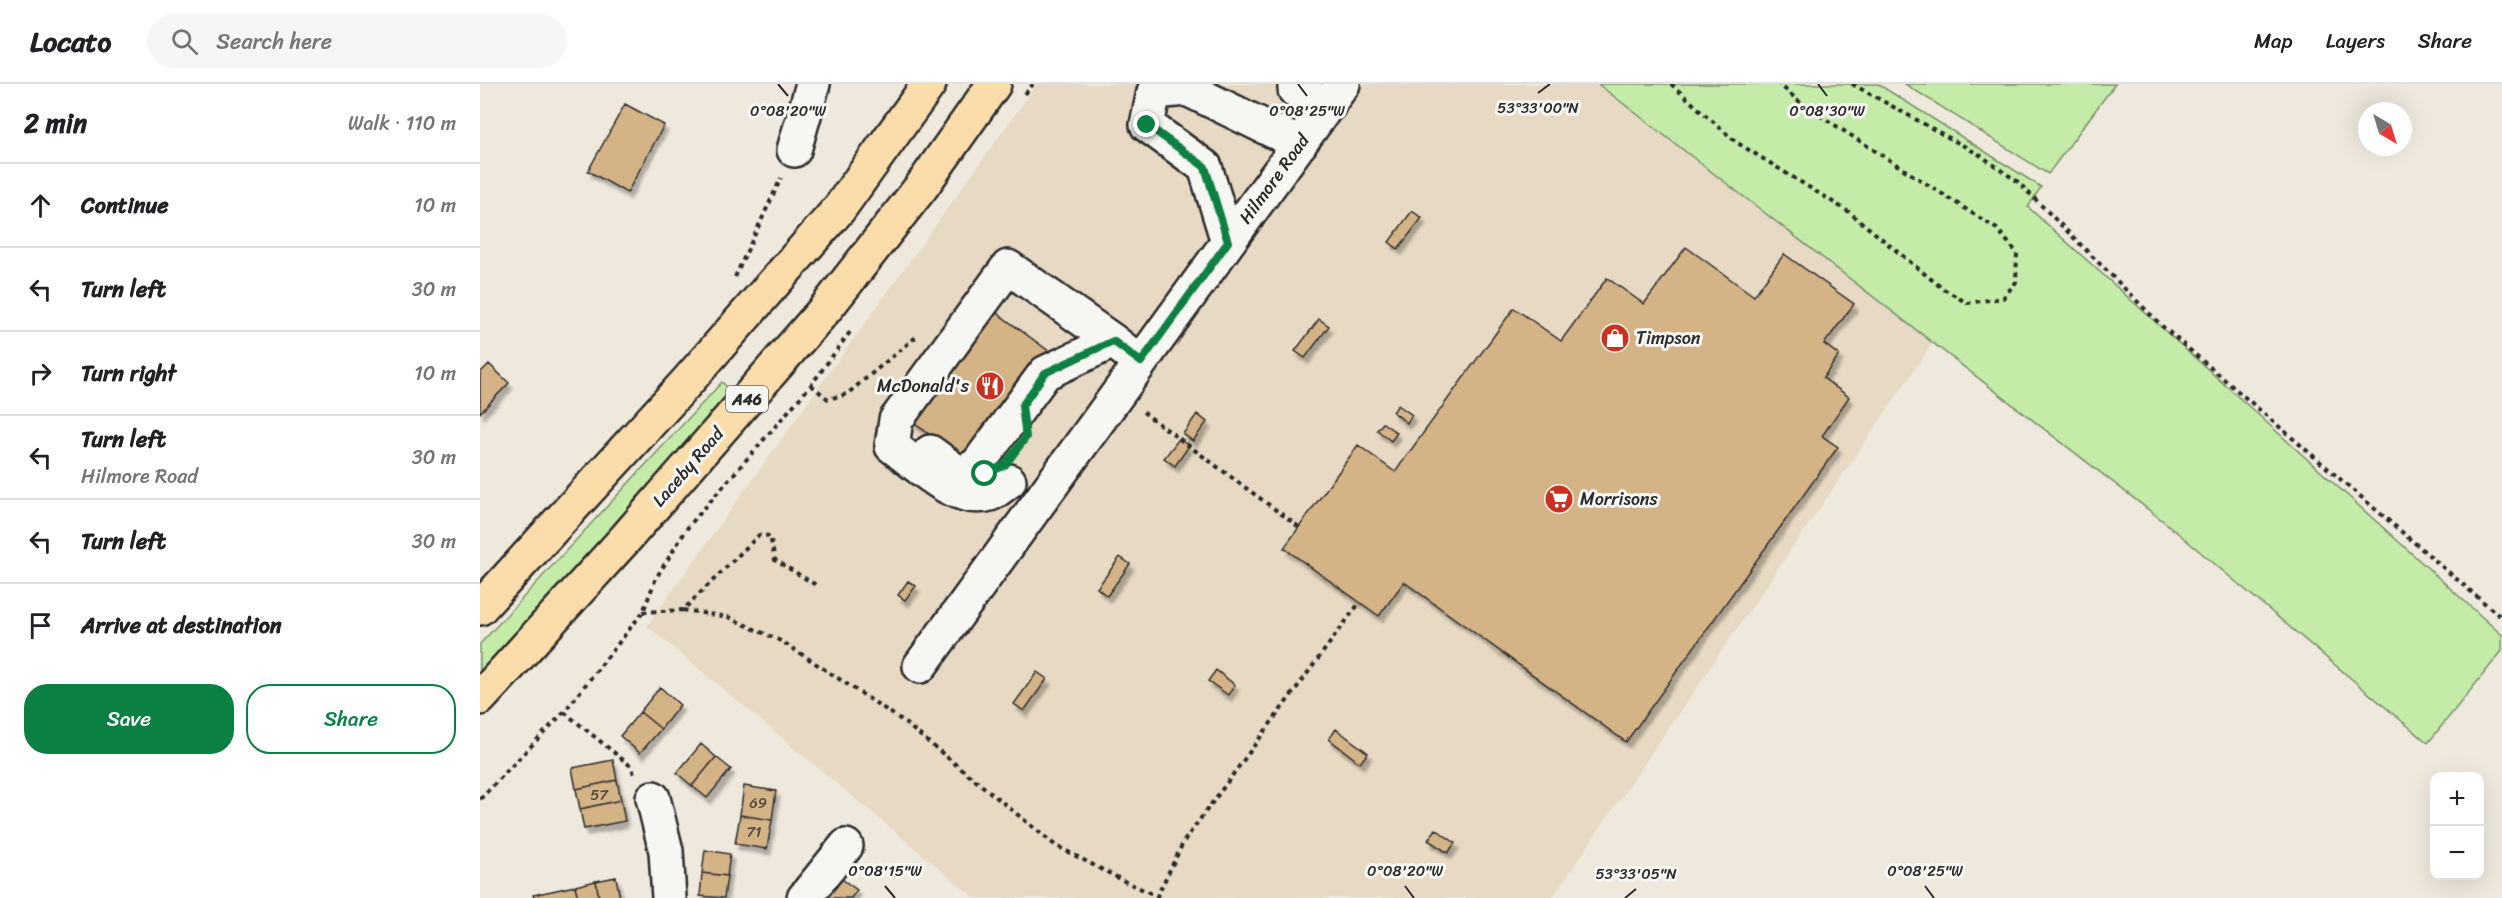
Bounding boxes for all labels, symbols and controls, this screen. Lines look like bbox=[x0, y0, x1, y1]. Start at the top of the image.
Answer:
search box bbox=[147, 14, 567, 68]
text: Locato bbox=[30, 17, 111, 66]
text: Search here bbox=[216, 22, 332, 61]
text: Map bbox=[2254, 22, 2293, 60]
text: Layers bbox=[2326, 22, 2385, 60]
text: Share bbox=[2418, 22, 2472, 60]
icon: search bbox=[168, 25, 201, 58]
text: 53°33'00"N bbox=[1497, 95, 1579, 121]
text: 0°08'20"W bbox=[750, 98, 826, 124]
text: 0°08'25"W bbox=[1269, 98, 1345, 124]
text: 0°08'30"W bbox=[1789, 98, 1865, 124]
text: 2 min bbox=[24, 100, 87, 146]
north arrow bbox=[2358, 102, 2412, 156]
text: Walk · 110 m bbox=[348, 106, 456, 141]
route end bbox=[1133, 111, 1159, 137]
street label: Hilmore Road bbox=[1230, 126, 1319, 231]
text: Continue bbox=[81, 186, 169, 225]
text: 10 m bbox=[414, 188, 456, 223]
icon: ahead bbox=[24, 189, 57, 222]
text: Turn left bbox=[81, 270, 166, 309]
text: 30 m bbox=[412, 272, 456, 307]
icon: left bbox=[24, 273, 57, 306]
shop icon: Timpson bbox=[1599, 322, 1631, 354]
place label: Timpson bbox=[1636, 322, 1701, 354]
text: Turn right bbox=[81, 354, 176, 393]
text: 10 m bbox=[414, 356, 456, 391]
icon: right bbox=[24, 357, 57, 390]
place label: McDonald's bbox=[877, 370, 970, 402]
restaurant icon: McDonald's bbox=[974, 370, 1006, 402]
road number: A46 bbox=[726, 386, 768, 412]
street label: Laceby Road bbox=[644, 419, 733, 514]
text: Turn left bbox=[81, 420, 166, 459]
text: 30 m bbox=[412, 440, 456, 475]
icon: left bbox=[24, 441, 57, 474]
text: Hilmore Road bbox=[81, 459, 198, 494]
route start bbox=[971, 460, 997, 486]
supermarket icon: Morrisons bbox=[1543, 483, 1575, 515]
place label: Morrisons bbox=[1580, 483, 1659, 515]
text: Turn left bbox=[81, 522, 166, 561]
text: 30 m bbox=[412, 524, 456, 559]
icon: left bbox=[24, 525, 57, 558]
text: Arrive at destination bbox=[81, 606, 282, 645]
icon: arrive bbox=[24, 609, 57, 642]
button: Save bbox=[24, 684, 234, 754]
button: Share bbox=[246, 684, 456, 754]
map controls bbox=[2430, 772, 2484, 880]
button: + bbox=[2430, 772, 2484, 826]
house number: 57 bbox=[590, 782, 609, 808]
house number: 69 bbox=[749, 790, 767, 816]
house number: 71 bbox=[746, 819, 762, 845]
button: − bbox=[2430, 826, 2484, 880]
text: 0°08'15"W bbox=[848, 858, 922, 884]
text: 0°08'20"W bbox=[1367, 858, 1443, 884]
text: 0°08'25"W bbox=[1887, 858, 1963, 884]
text: 53°33'05"N bbox=[1595, 861, 1677, 887]

